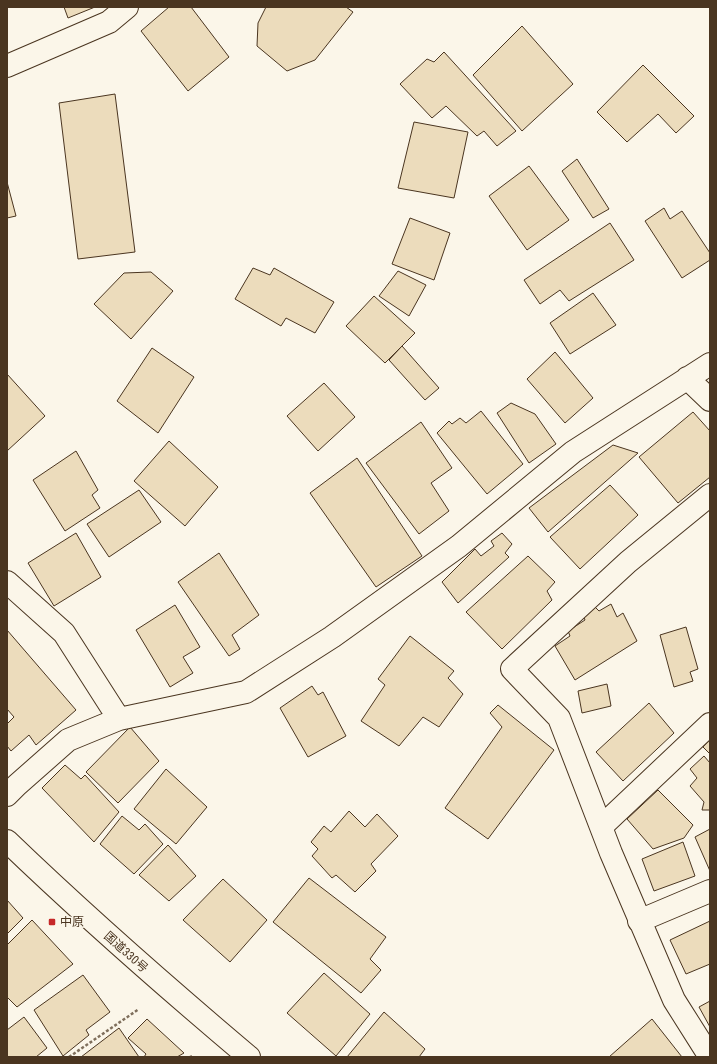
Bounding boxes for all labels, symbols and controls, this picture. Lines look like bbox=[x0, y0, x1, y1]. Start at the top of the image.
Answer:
place label: 中原 bbox=[60, 915, 84, 929]
marker: 中原 bbox=[47, 917, 57, 927]
street label: 国道330号 bbox=[101, 929, 151, 975]

